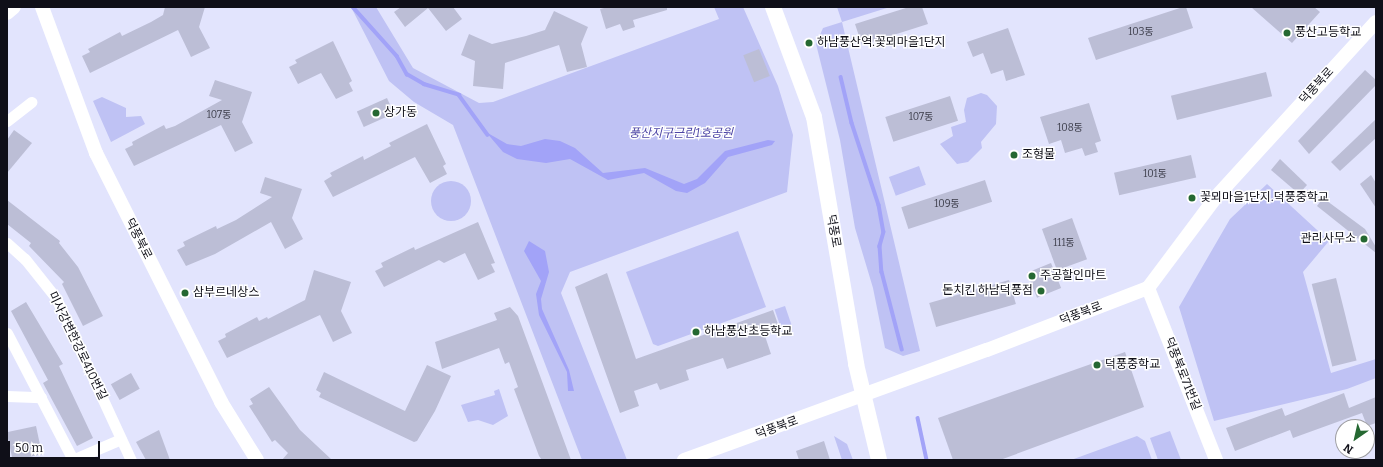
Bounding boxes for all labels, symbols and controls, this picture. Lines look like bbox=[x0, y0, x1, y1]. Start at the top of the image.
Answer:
place label: 풍산고등학교 bbox=[1295, 26, 1361, 40]
house number: 103동 bbox=[1128, 27, 1154, 39]
marker: 풍산고등학교 bbox=[1282, 28, 1292, 38]
place label: 하남풍산역.꽃뫼마을1단지 bbox=[817, 36, 946, 50]
marker: 하남풍산역.꽃뫼마을1단지 bbox=[804, 38, 814, 48]
street label: 덕풍북로 bbox=[1297, 65, 1337, 107]
place label: 상가동 bbox=[384, 106, 417, 120]
marker: 상가동 bbox=[371, 108, 381, 118]
house number: 107동 bbox=[207, 110, 231, 122]
house number: 107동 bbox=[909, 112, 933, 124]
house number: 108동 bbox=[1057, 123, 1083, 135]
park label: 풍산지구근린1호공원 bbox=[629, 127, 733, 141]
place label: 조형물 bbox=[1022, 148, 1055, 162]
marker: 조형물 bbox=[1009, 150, 1019, 160]
house number: 101동 bbox=[1143, 169, 1167, 181]
place label: 꽃뫼마을1단지.덕풍중학교 bbox=[1200, 191, 1329, 205]
marker: 꽃뫼마을1단지.덕풍중학교 bbox=[1187, 193, 1197, 203]
house number: 109동 bbox=[934, 199, 960, 211]
street label: 덕풍로 bbox=[823, 213, 843, 249]
street label: 덕풍북로 bbox=[122, 216, 154, 262]
place label: 관리사무소 bbox=[1301, 232, 1356, 246]
marker: 관리사무소 bbox=[1359, 234, 1369, 244]
house number: 111동 bbox=[1053, 238, 1075, 250]
place label: 주공할인마트 bbox=[1040, 269, 1106, 283]
marker: 주공할인마트 bbox=[1027, 271, 1037, 281]
place label: 돈치킨 하남덕풍점 bbox=[942, 284, 1033, 298]
place label: 삼부르네상스 bbox=[193, 286, 259, 300]
marker: 돈치킨 하남덕풍점 bbox=[1036, 286, 1046, 296]
marker: 삼부르네상스 bbox=[180, 288, 190, 298]
street label: 미사강변한강로410번길 bbox=[44, 289, 110, 403]
street label: 덕풍북로 bbox=[1058, 299, 1104, 329]
place label: 하남풍산초등학교 bbox=[704, 325, 792, 339]
marker: 하남풍산초등학교 bbox=[691, 327, 701, 337]
street label: 덕풍북로71번길 bbox=[1161, 336, 1203, 412]
place label: 덕풍중학교 bbox=[1105, 358, 1160, 372]
marker: 덕풍중학교 bbox=[1092, 360, 1102, 370]
street label: 덕풍북로 bbox=[754, 414, 800, 442]
north arrow bbox=[1335, 419, 1375, 459]
scale bar bbox=[10, 433, 102, 459]
text: 50 m bbox=[15, 441, 43, 455]
text: N bbox=[1341, 441, 1356, 456]

